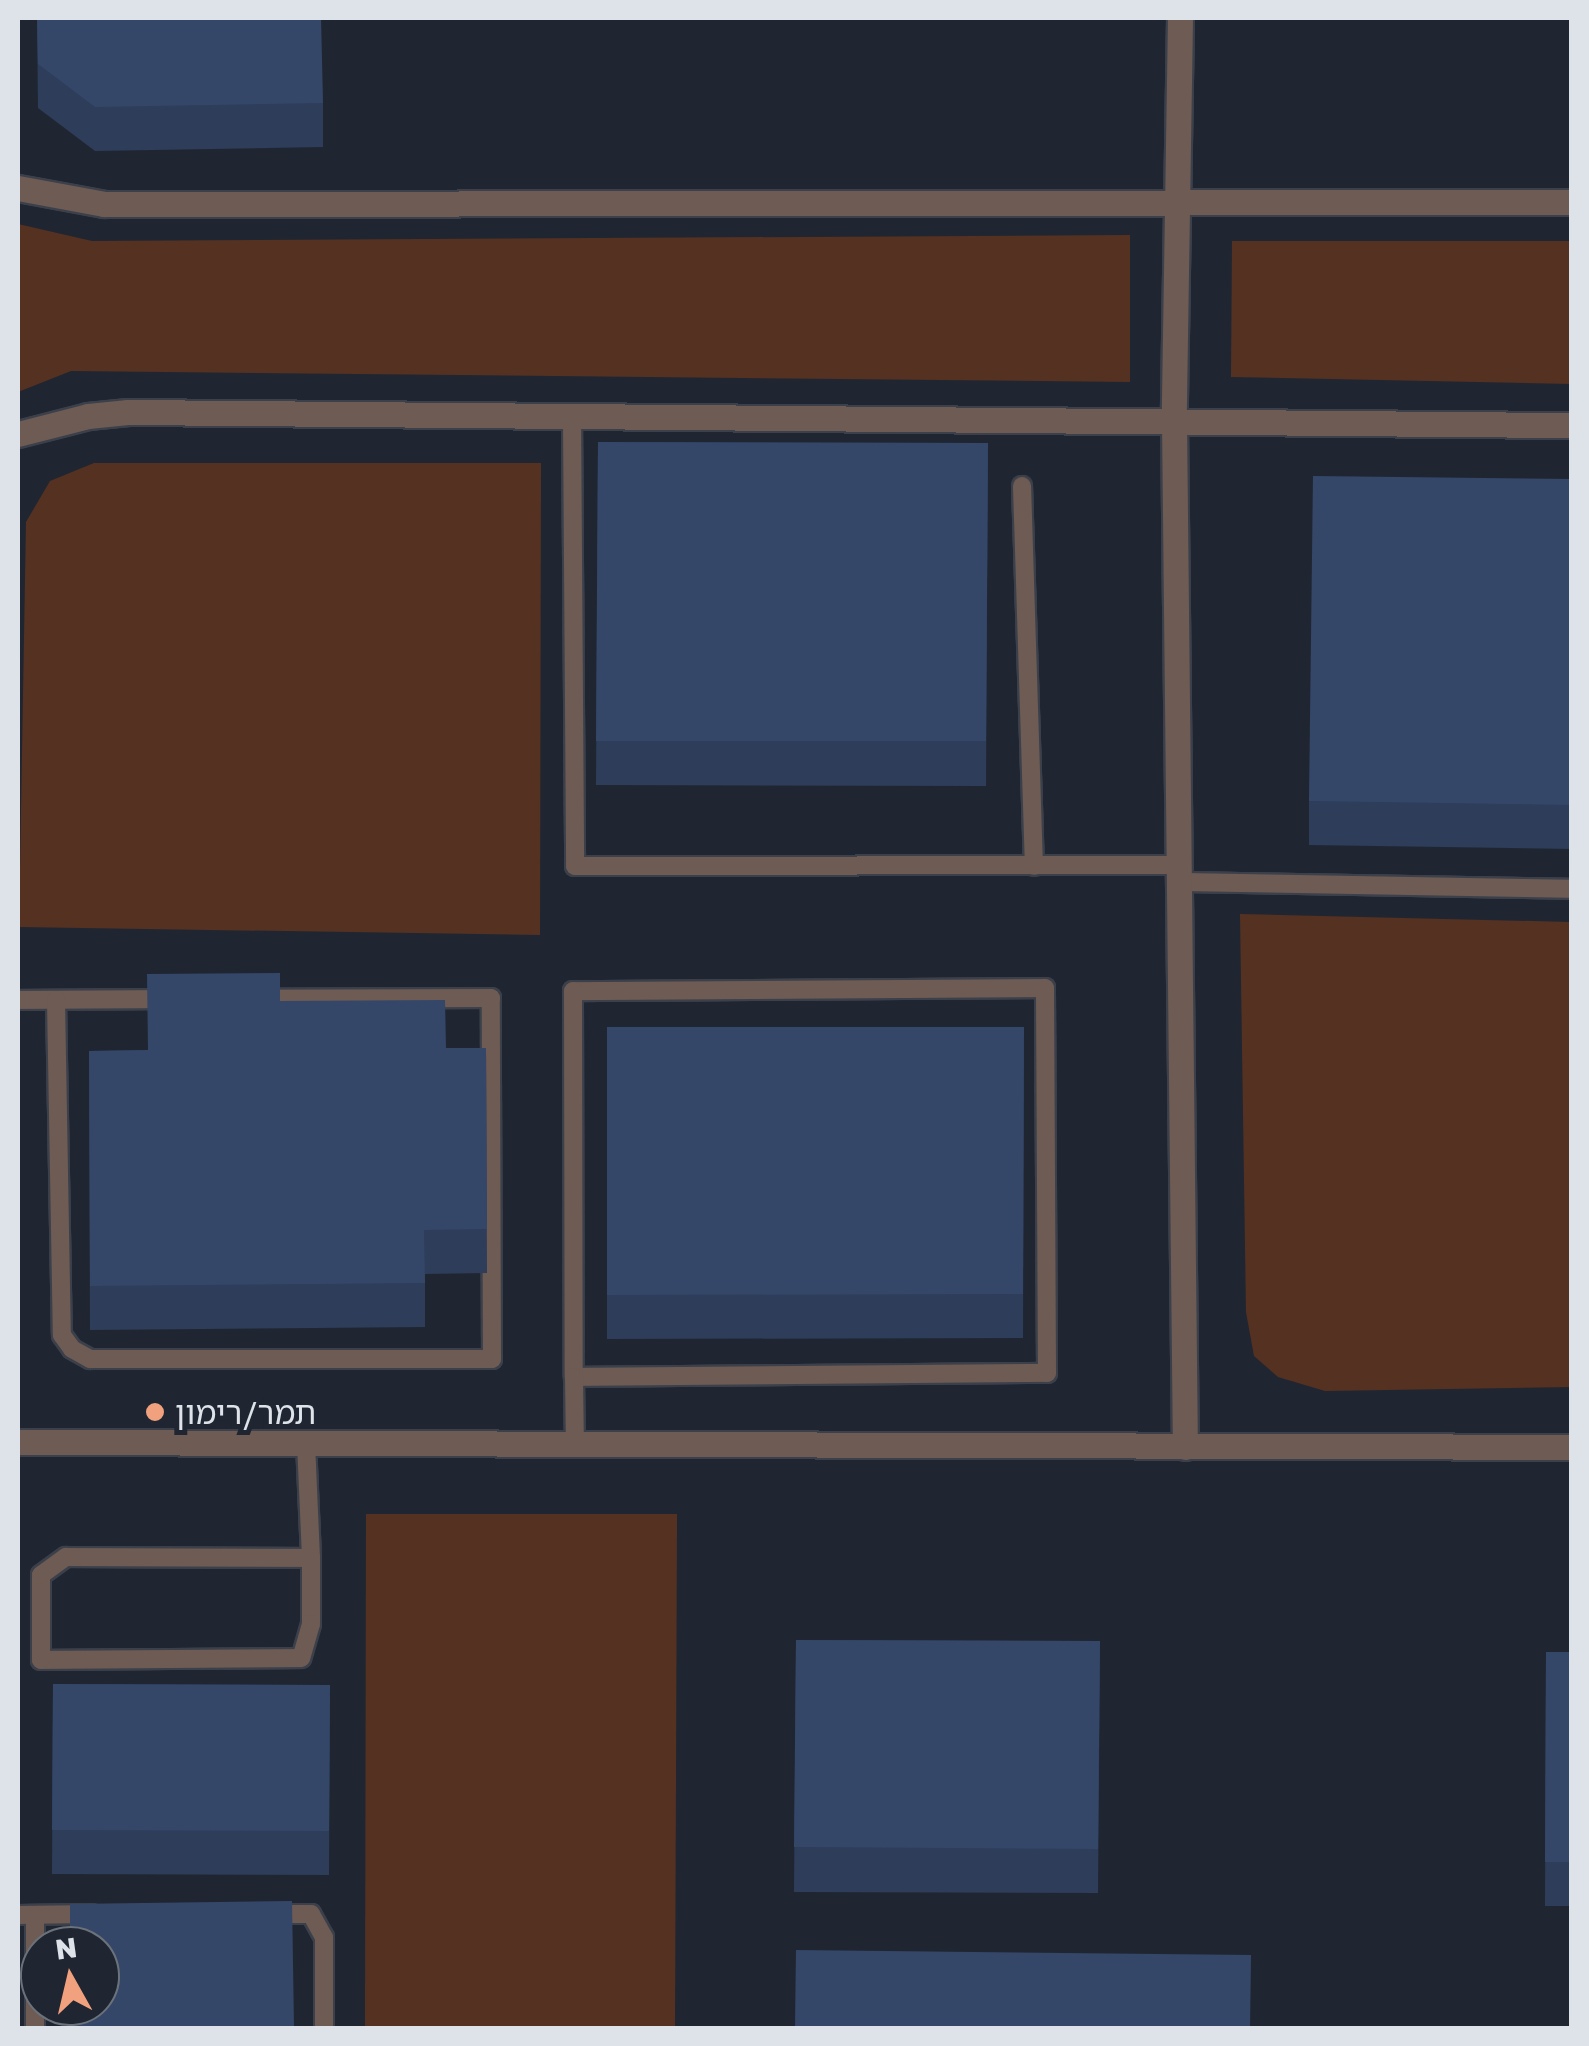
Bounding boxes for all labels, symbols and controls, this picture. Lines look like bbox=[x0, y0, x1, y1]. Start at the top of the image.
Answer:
place label: תמר/רימון bbox=[175, 1393, 316, 1431]
marker: תמר/רימון bbox=[144, 1401, 166, 1423]
north arrow bbox=[20, 1926, 120, 2026]
text: N bbox=[53, 1930, 79, 1966]

